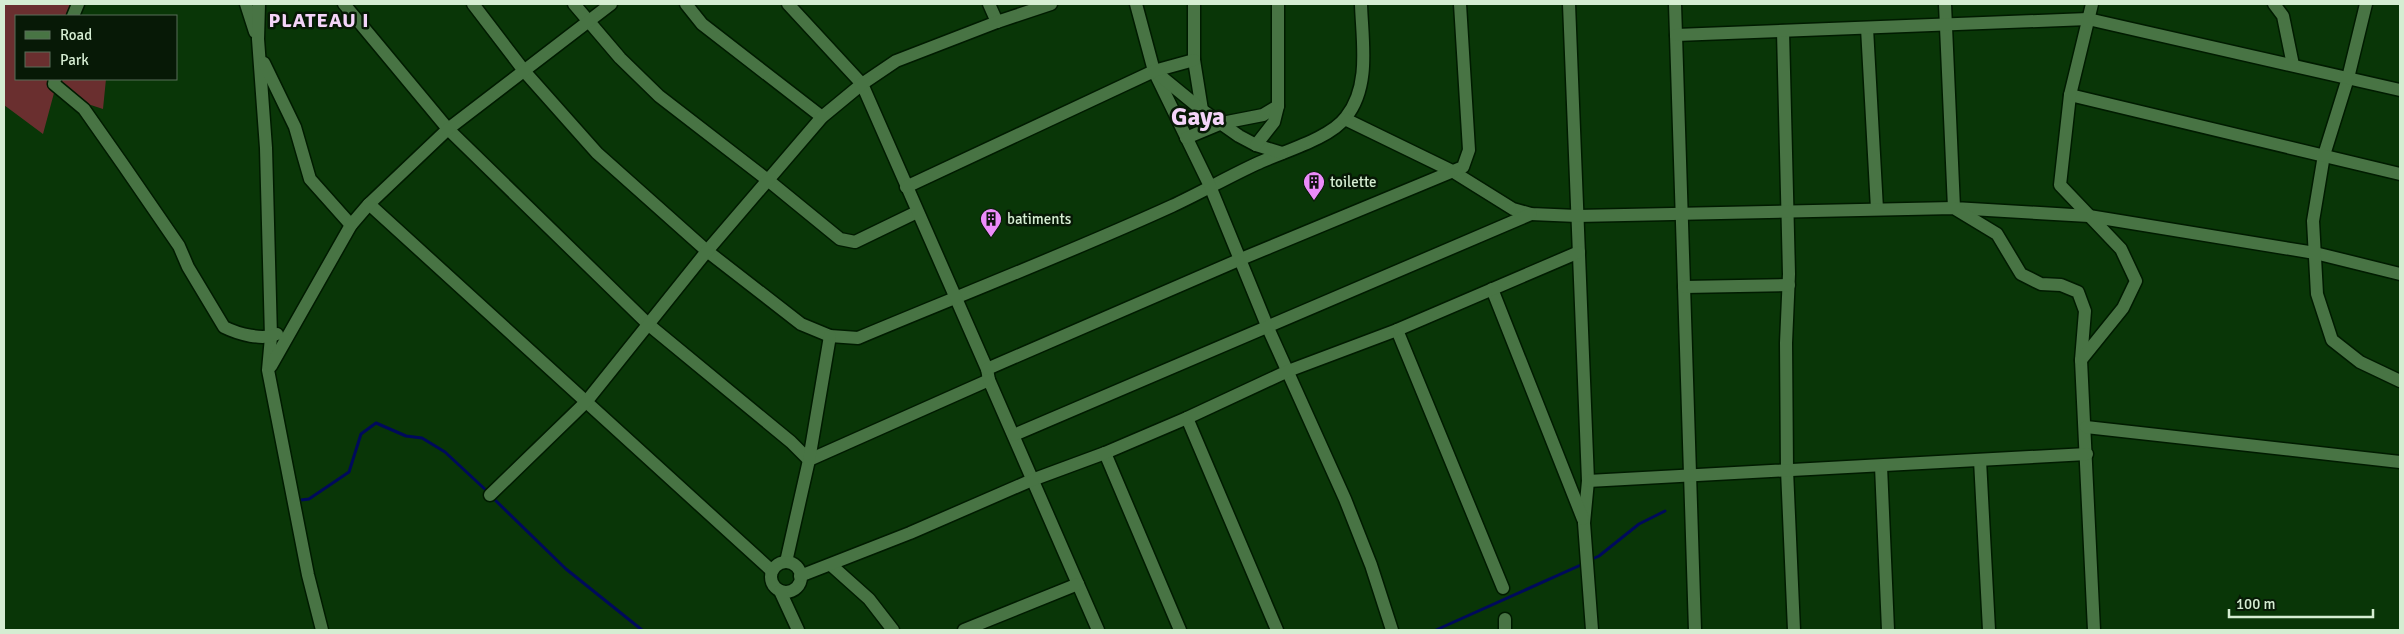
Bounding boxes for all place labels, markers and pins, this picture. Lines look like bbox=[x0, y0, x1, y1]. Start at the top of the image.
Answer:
building icon: toilette bbox=[1302, 170, 1326, 201]
place label: toilette bbox=[1330, 173, 1377, 191]
building icon: batiments bbox=[979, 207, 1003, 238]
place label: batiments bbox=[1007, 210, 1072, 228]

